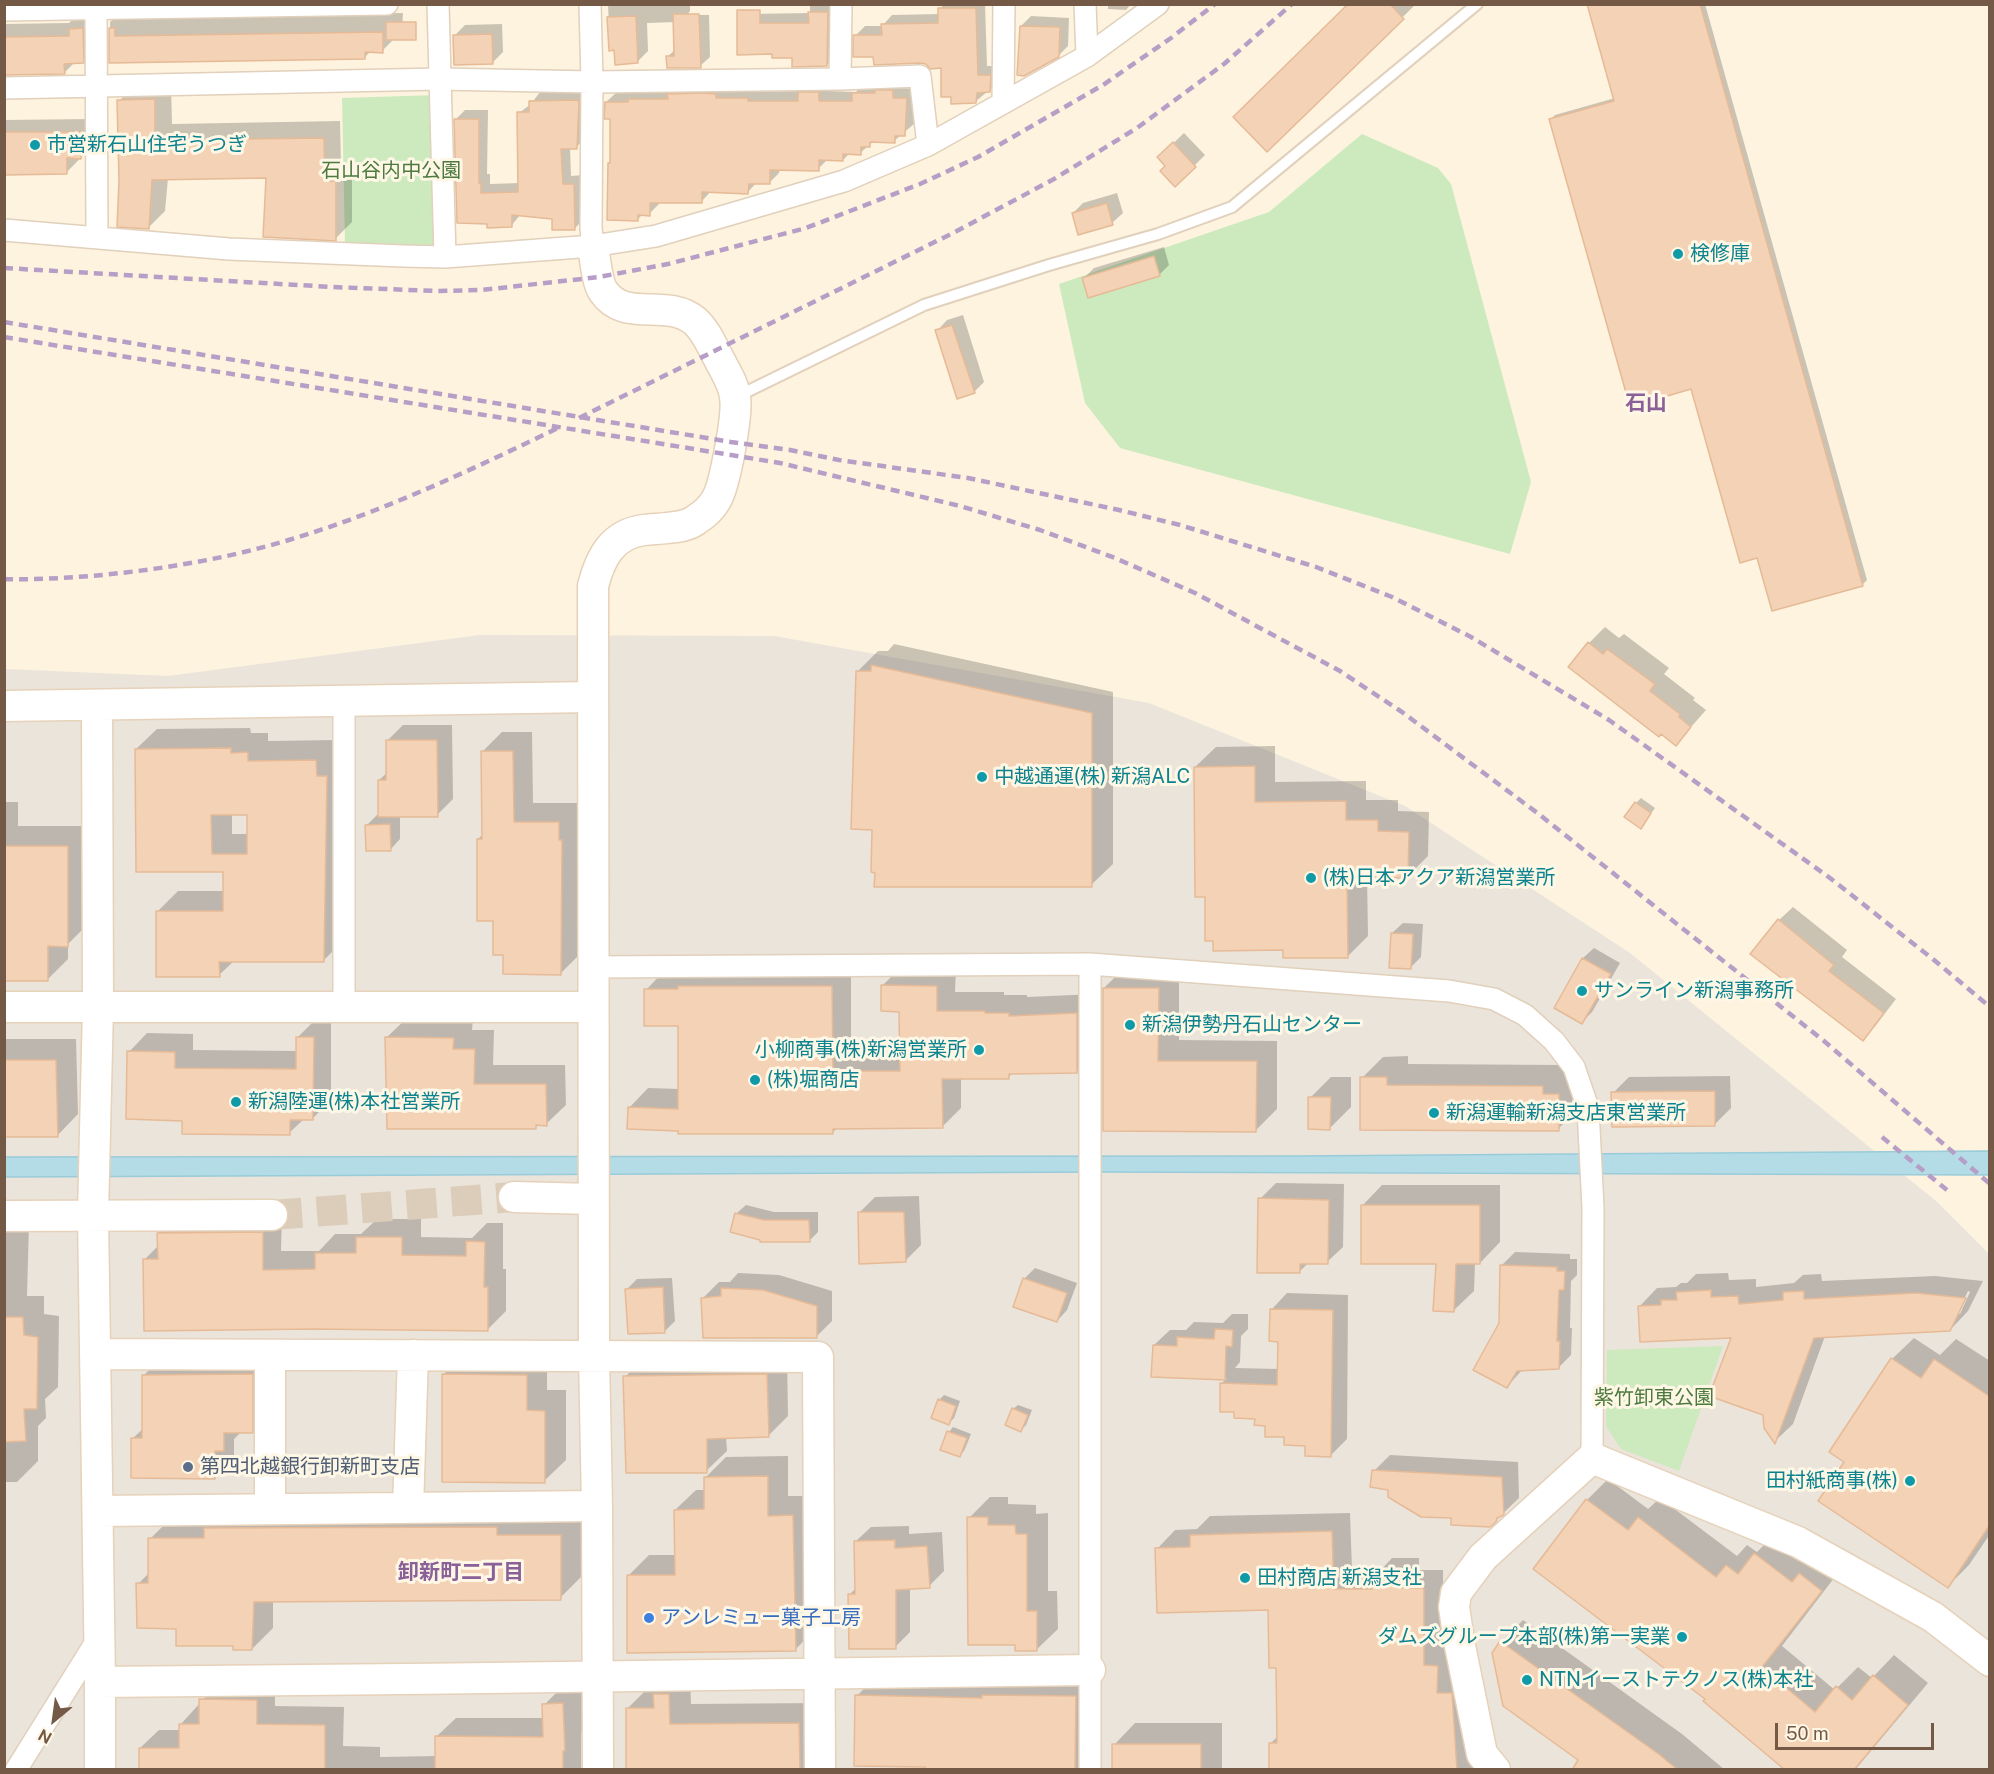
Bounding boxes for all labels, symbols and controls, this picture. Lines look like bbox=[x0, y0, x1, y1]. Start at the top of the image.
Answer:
place label: 市営新石山住宅うつぎ bbox=[47, 133, 247, 157]
marker: 市営新石山住宅うつぎ bbox=[28, 138, 42, 152]
park label: 石山谷内中公園 bbox=[321, 159, 461, 183]
place label: 検修庫 bbox=[1690, 242, 1750, 266]
marker: 検修庫 bbox=[1671, 247, 1685, 261]
district label: 石山 bbox=[1625, 391, 1667, 417]
place label: 中越通運(株) 新潟ALC bbox=[994, 765, 1190, 789]
marker: 中越通運(株) 新潟ALC bbox=[975, 770, 989, 784]
place label: (株)日本アクア新潟営業所 bbox=[1323, 866, 1555, 890]
marker: (株)日本アクア新潟営業所 bbox=[1304, 871, 1318, 885]
place label: サンライン新潟事務所 bbox=[1594, 979, 1794, 1003]
marker: サンライン新潟事務所 bbox=[1575, 984, 1589, 998]
place label: 新潟伊勢丹石山センター bbox=[1142, 1013, 1362, 1037]
marker: 新潟伊勢丹石山センター bbox=[1123, 1018, 1137, 1032]
place label: 小柳商事(株)新潟営業所 bbox=[755, 1038, 967, 1062]
marker: 小柳商事(株)新潟営業所 bbox=[972, 1043, 986, 1057]
place label: (株)堀商店 bbox=[767, 1068, 859, 1092]
marker: (株)堀商店 bbox=[748, 1073, 762, 1087]
place label: 新潟陸運(株)本社営業所 bbox=[248, 1090, 460, 1114]
marker: 新潟陸運(株)本社営業所 bbox=[229, 1095, 243, 1109]
place label: 新潟運輸新潟支店東営業所 bbox=[1446, 1101, 1686, 1125]
marker: 新潟運輸新潟支店東営業所 bbox=[1427, 1106, 1441, 1120]
park label: 紫竹卸東公園 bbox=[1594, 1386, 1714, 1410]
place label: 第四北越銀行卸新町支店 bbox=[200, 1455, 420, 1479]
marker: 第四北越銀行卸新町支店 bbox=[181, 1460, 195, 1474]
place label: 田村紙商事(株) bbox=[1766, 1469, 1898, 1493]
marker: 田村紙商事(株) bbox=[1903, 1474, 1917, 1488]
district label: 卸新町二丁目 bbox=[398, 1560, 524, 1586]
place label: 田村商店 新潟支社 bbox=[1257, 1566, 1422, 1590]
marker: 田村商店 新潟支社 bbox=[1238, 1571, 1252, 1585]
place label: アンレミュー菓子工房 bbox=[661, 1606, 861, 1630]
marker: アンレミュー菓子工房 bbox=[642, 1611, 656, 1625]
place label: ダムズグループ本部(株)第一実業 bbox=[1378, 1625, 1670, 1649]
marker: ダムズグループ本部(株)第一実業 bbox=[1675, 1630, 1689, 1644]
place label: NTNイーストテクノス(株)本社 bbox=[1539, 1668, 1813, 1692]
marker: NTNイーストテクノス(株)本社 bbox=[1520, 1673, 1534, 1687]
north arrow bbox=[24, 1690, 84, 1750]
scale bar bbox=[1778, 1711, 1937, 1749]
text: 50 m bbox=[1786, 1723, 1829, 1744]
text: N bbox=[35, 1725, 55, 1748]

